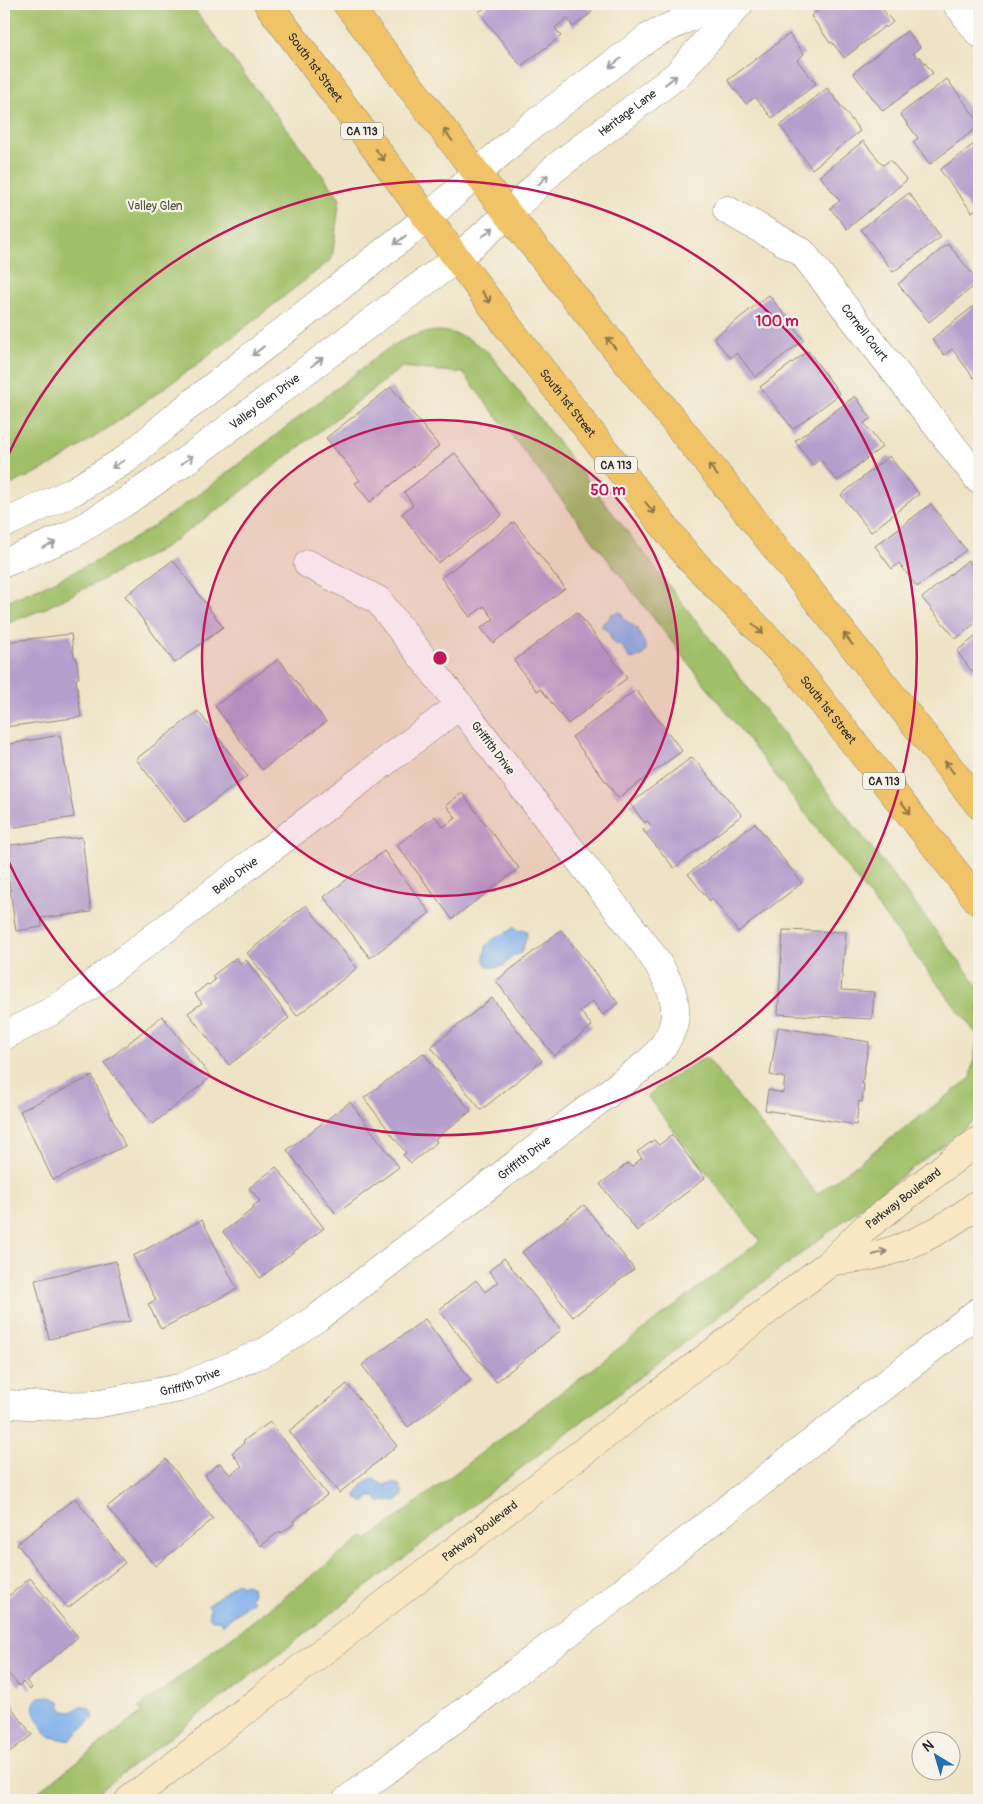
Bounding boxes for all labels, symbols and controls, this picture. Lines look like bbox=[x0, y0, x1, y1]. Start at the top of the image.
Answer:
street label: South 1st Street bbox=[284, 30, 345, 106]
one-way arrow bbox=[608, 58, 622, 68]
one-way arrow bbox=[664, 74, 677, 85]
street label: Heritage Lane bbox=[596, 86, 660, 140]
road number: CA 113 bbox=[341, 122, 383, 140]
one-way arrow bbox=[443, 128, 453, 142]
one-way arrow bbox=[375, 148, 386, 161]
one-way arrow bbox=[537, 174, 549, 186]
park label: Valley Glen bbox=[127, 199, 183, 214]
one-way arrow bbox=[481, 226, 494, 237]
one-way arrow bbox=[393, 234, 406, 245]
one-way arrow bbox=[481, 290, 491, 304]
street label: Cornell Court bbox=[837, 301, 891, 365]
text: 100 m bbox=[756, 312, 798, 331]
one-way arrow bbox=[606, 337, 617, 350]
one-way arrow bbox=[251, 346, 265, 356]
one-way arrow bbox=[310, 357, 323, 368]
street label: South 1st Street bbox=[536, 366, 599, 441]
street label: Valley Glen Drive bbox=[227, 371, 303, 433]
one-way arrow bbox=[180, 455, 194, 465]
road number: CA 113 bbox=[595, 456, 637, 474]
one-way arrow bbox=[112, 459, 126, 469]
one-way arrow bbox=[708, 464, 719, 477]
text: 50 m bbox=[591, 481, 625, 500]
one-way arrow bbox=[644, 501, 655, 514]
one-way arrow bbox=[41, 539, 56, 549]
one-way arrow bbox=[752, 623, 764, 635]
one-way arrow bbox=[843, 633, 854, 646]
centre of rings bbox=[431, 649, 449, 667]
street label: South 1st Street bbox=[796, 673, 859, 747]
street label: Griffith Drive bbox=[468, 719, 518, 778]
one-way arrow bbox=[944, 760, 954, 774]
road number: CA 113 bbox=[863, 772, 905, 789]
one-way arrow bbox=[900, 802, 911, 815]
street label: Bello Drive bbox=[210, 854, 261, 898]
street label: Griffith Drive bbox=[495, 1133, 554, 1184]
street label: Parkway Boulevard bbox=[863, 1165, 945, 1233]
one-way arrow bbox=[872, 1248, 888, 1258]
street label: Griffith Drive bbox=[159, 1365, 223, 1400]
street label: Parkway Boulevard bbox=[439, 1498, 521, 1565]
north arrow bbox=[910, 1732, 960, 1782]
text: N bbox=[919, 1737, 937, 1756]

